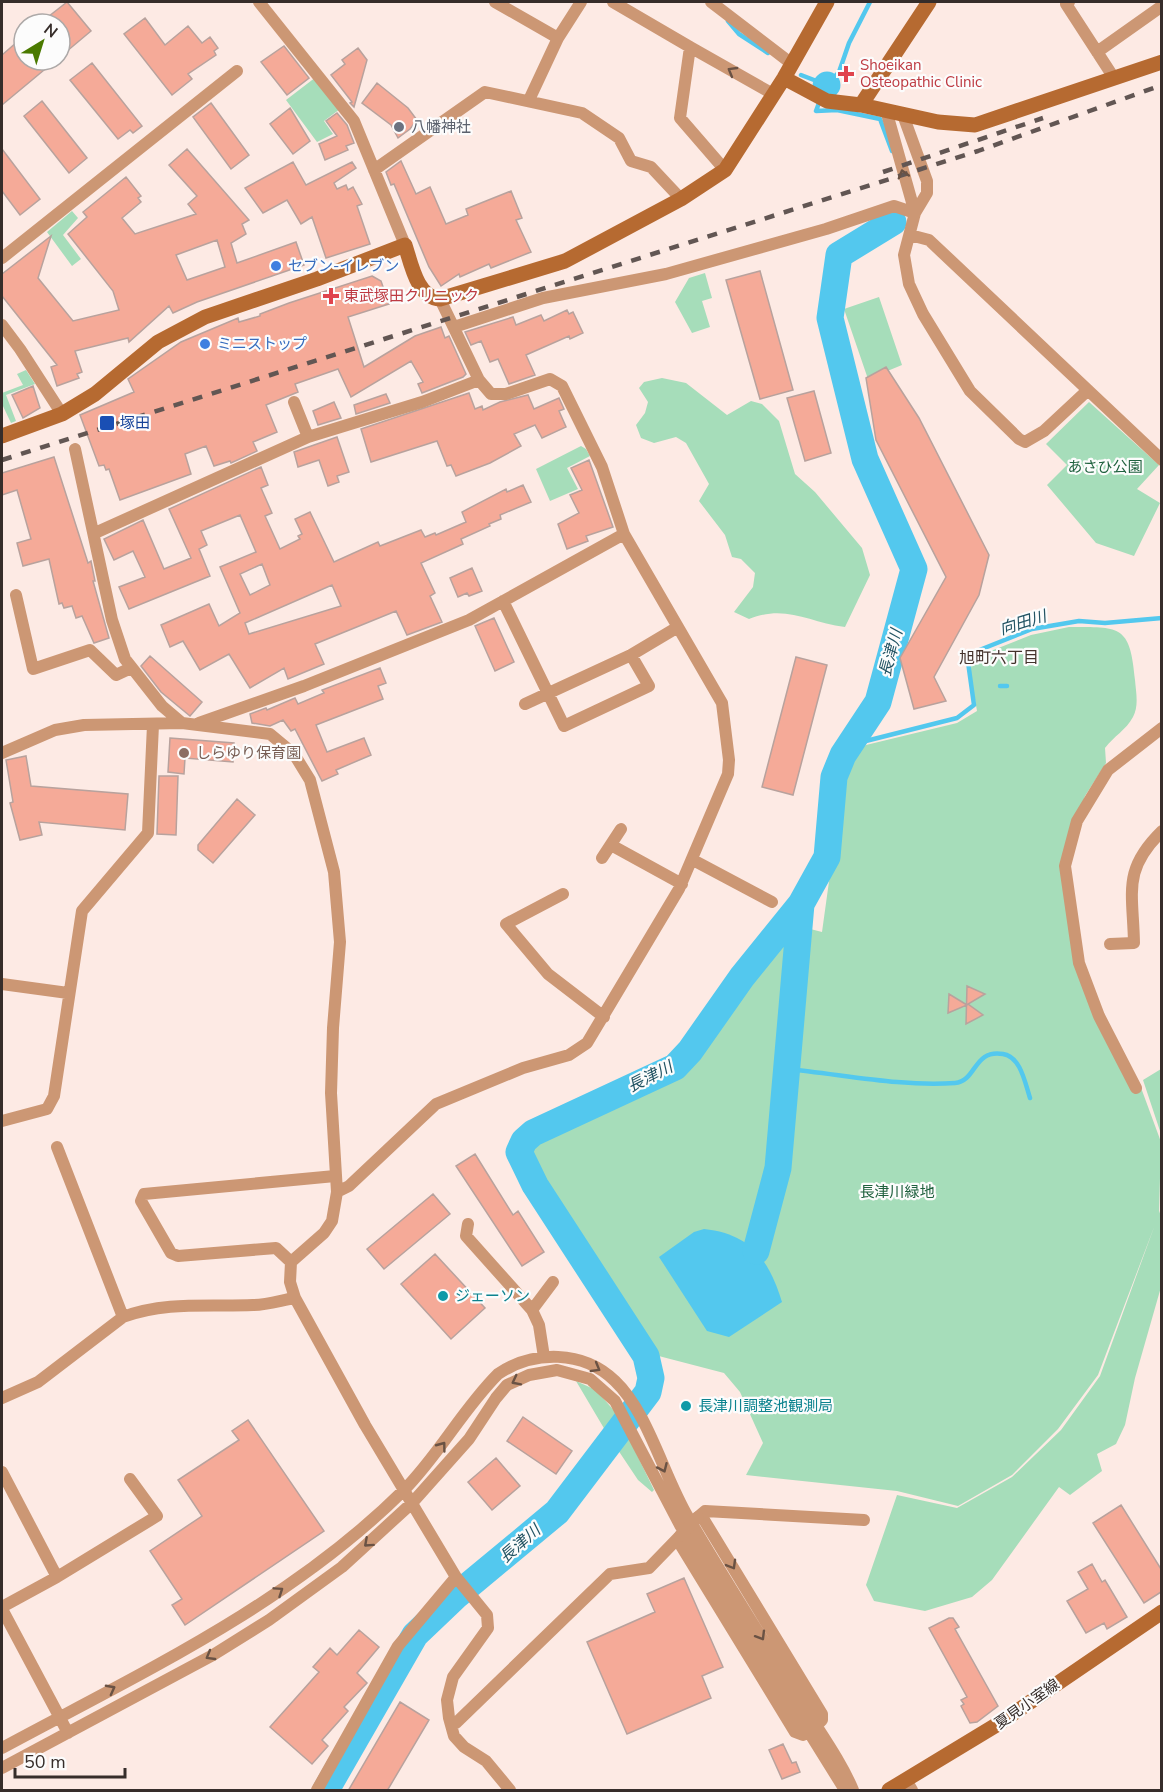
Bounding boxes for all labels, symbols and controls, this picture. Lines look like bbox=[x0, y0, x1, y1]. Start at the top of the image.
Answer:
north arrow bbox=[12, 12, 72, 72]
text: N bbox=[39, 19, 62, 43]
place label: Shoeikan Osteopathic Clinic bbox=[860, 55, 982, 92]
marker: Shoeikan Osteopathic Clinic bbox=[837, 65, 855, 83]
one-way arrow bbox=[728, 66, 738, 78]
place label: 八幡神社 bbox=[411, 117, 471, 137]
marker: 八幡神社 bbox=[392, 120, 406, 134]
one-way arrow bbox=[898, 169, 910, 180]
place label: セブン-イレブン bbox=[288, 256, 399, 276]
marker: セブン-イレブン bbox=[269, 259, 283, 273]
place label: 東武塚田クリニック bbox=[344, 286, 479, 306]
marker: 東武塚田クリニック bbox=[322, 287, 340, 305]
place label: ミニストップ bbox=[217, 334, 307, 354]
marker: ミニストップ bbox=[198, 337, 212, 351]
place label: 塚田 bbox=[120, 413, 150, 433]
marker: 塚田 bbox=[98, 414, 116, 432]
park label: あさひ公園 bbox=[1067, 457, 1143, 477]
water label: 向田川 bbox=[997, 605, 1051, 641]
water label: 長津川 bbox=[874, 625, 908, 679]
district label: 旭町六丁目 bbox=[959, 647, 1039, 669]
place label: しらゆり保育園 bbox=[196, 743, 301, 763]
marker: しらゆり保育園 bbox=[177, 746, 191, 760]
water label: 長津川 bbox=[624, 1055, 678, 1098]
park label: 長津川緑地 bbox=[859, 1182, 935, 1202]
place label: ジェーソン bbox=[455, 1286, 530, 1306]
marker: ジェーソン bbox=[436, 1289, 450, 1303]
one-way arrow bbox=[590, 1361, 600, 1372]
one-way arrow bbox=[511, 1374, 522, 1385]
place label: 長津川調整池観測局 bbox=[698, 1396, 833, 1416]
marker: 長津川調整池観測局 bbox=[679, 1399, 693, 1413]
one-way arrow bbox=[434, 1441, 445, 1452]
one-way arrow bbox=[655, 1462, 667, 1473]
water label: 長津川 bbox=[495, 1519, 547, 1568]
one-way arrow bbox=[365, 1536, 375, 1547]
one-way arrow bbox=[724, 1559, 736, 1569]
one-way arrow bbox=[273, 1587, 284, 1598]
one-way arrow bbox=[753, 1630, 765, 1640]
one-way arrow bbox=[206, 1649, 216, 1660]
street label: 夏見小室線 bbox=[991, 1674, 1063, 1734]
one-way arrow bbox=[105, 1685, 115, 1696]
scale bar bbox=[15, 1741, 124, 1779]
text: 50 m bbox=[24, 1750, 66, 1774]

